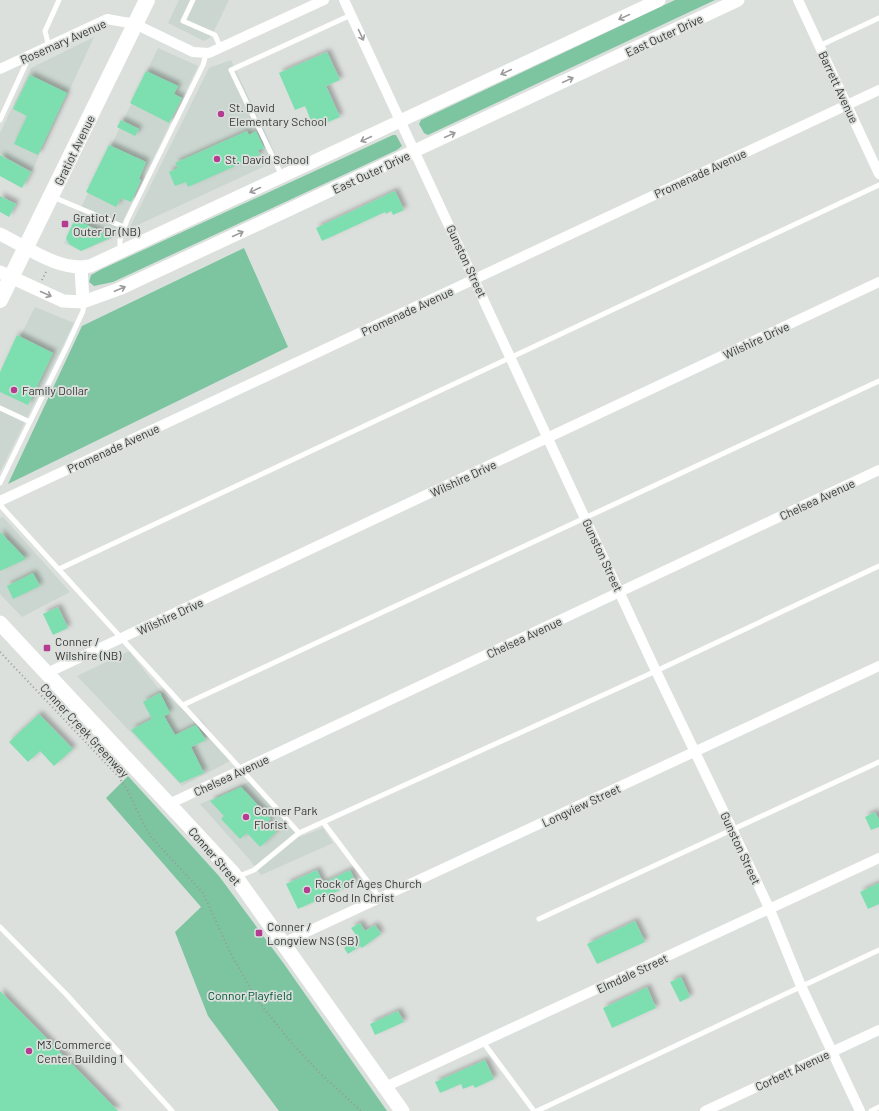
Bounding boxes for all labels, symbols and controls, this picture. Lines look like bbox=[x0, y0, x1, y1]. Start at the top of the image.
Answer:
street label: East Outer Drive bbox=[623, 11, 705, 59]
one-way arrow bbox=[618, 14, 630, 21]
street label: Rosemary Avenue bbox=[18, 16, 108, 66]
one-way arrow bbox=[358, 29, 365, 41]
street label: Barrett Avenue bbox=[816, 49, 862, 125]
one-way arrow bbox=[501, 69, 513, 76]
one-way arrow bbox=[562, 76, 574, 83]
place label: St. David Elementary School bbox=[229, 100, 327, 128]
marker: St. David Elementary School bbox=[216, 109, 226, 119]
street label: Gratiot Avenue bbox=[51, 113, 97, 187]
one-way arrow bbox=[444, 131, 456, 138]
one-way arrow bbox=[360, 135, 372, 143]
street label: Promenade Avenue bbox=[652, 145, 748, 201]
street label: East Outer Drive bbox=[330, 148, 412, 196]
place label: St. David School bbox=[225, 152, 309, 166]
marker: St. David School bbox=[212, 154, 222, 164]
one-way arrow bbox=[249, 187, 261, 194]
place label: Gratiot / Outer Dr (NB) bbox=[73, 210, 141, 238]
marker: Gratiot / Outer Dr (NB) bbox=[60, 219, 70, 229]
street label: Gunston Street bbox=[444, 223, 490, 299]
one-way arrow bbox=[232, 230, 244, 237]
street label: Promenade Avenue bbox=[359, 283, 455, 339]
one-way arrow bbox=[114, 284, 126, 292]
one-way arrow bbox=[40, 290, 52, 298]
street label: Wilshire Drive bbox=[721, 319, 791, 361]
place label: Family Dollar bbox=[22, 383, 89, 397]
marker: Family Dollar bbox=[9, 385, 19, 395]
street label: Promenade Avenue bbox=[65, 420, 161, 476]
street label: Wilshire Drive bbox=[428, 457, 498, 499]
street label: Chelsea Avenue bbox=[777, 475, 857, 523]
street label: Gunston Street bbox=[580, 517, 626, 593]
street label: Wilshire Drive bbox=[135, 595, 205, 637]
street label: Chelsea Avenue bbox=[484, 613, 564, 661]
place label: Conner / Wilshire (NB) bbox=[55, 634, 122, 662]
marker: Conner / Wilshire (NB) bbox=[42, 643, 52, 653]
street label: Conner Creek Greenway bbox=[38, 680, 133, 780]
street label: Chelsea Avenue bbox=[191, 751, 271, 799]
street label: Longview Street bbox=[539, 781, 623, 829]
place label: Conner Park Florist bbox=[254, 803, 317, 831]
street label: Gunston Street bbox=[718, 810, 764, 886]
marker: Conner Park Florist bbox=[241, 812, 251, 822]
street label: Conner Street bbox=[186, 824, 244, 888]
place label: Rock of Ages Church of God In Christ bbox=[315, 876, 422, 904]
marker: Rock of Ages Church of God In Christ bbox=[302, 885, 312, 895]
place label: Conner / Longview NS (SB) bbox=[267, 919, 358, 947]
marker: Conner / Longview NS (SB) bbox=[254, 928, 264, 938]
street label: Elmdale Street bbox=[594, 950, 670, 996]
park label: Connor Playfield bbox=[208, 988, 292, 1002]
place label: M3 Commerce Center Building 1 bbox=[37, 1037, 123, 1065]
marker: M3 Commerce Center Building 1 bbox=[24, 1046, 34, 1056]
street label: Corbett Avenue bbox=[753, 1047, 831, 1093]

